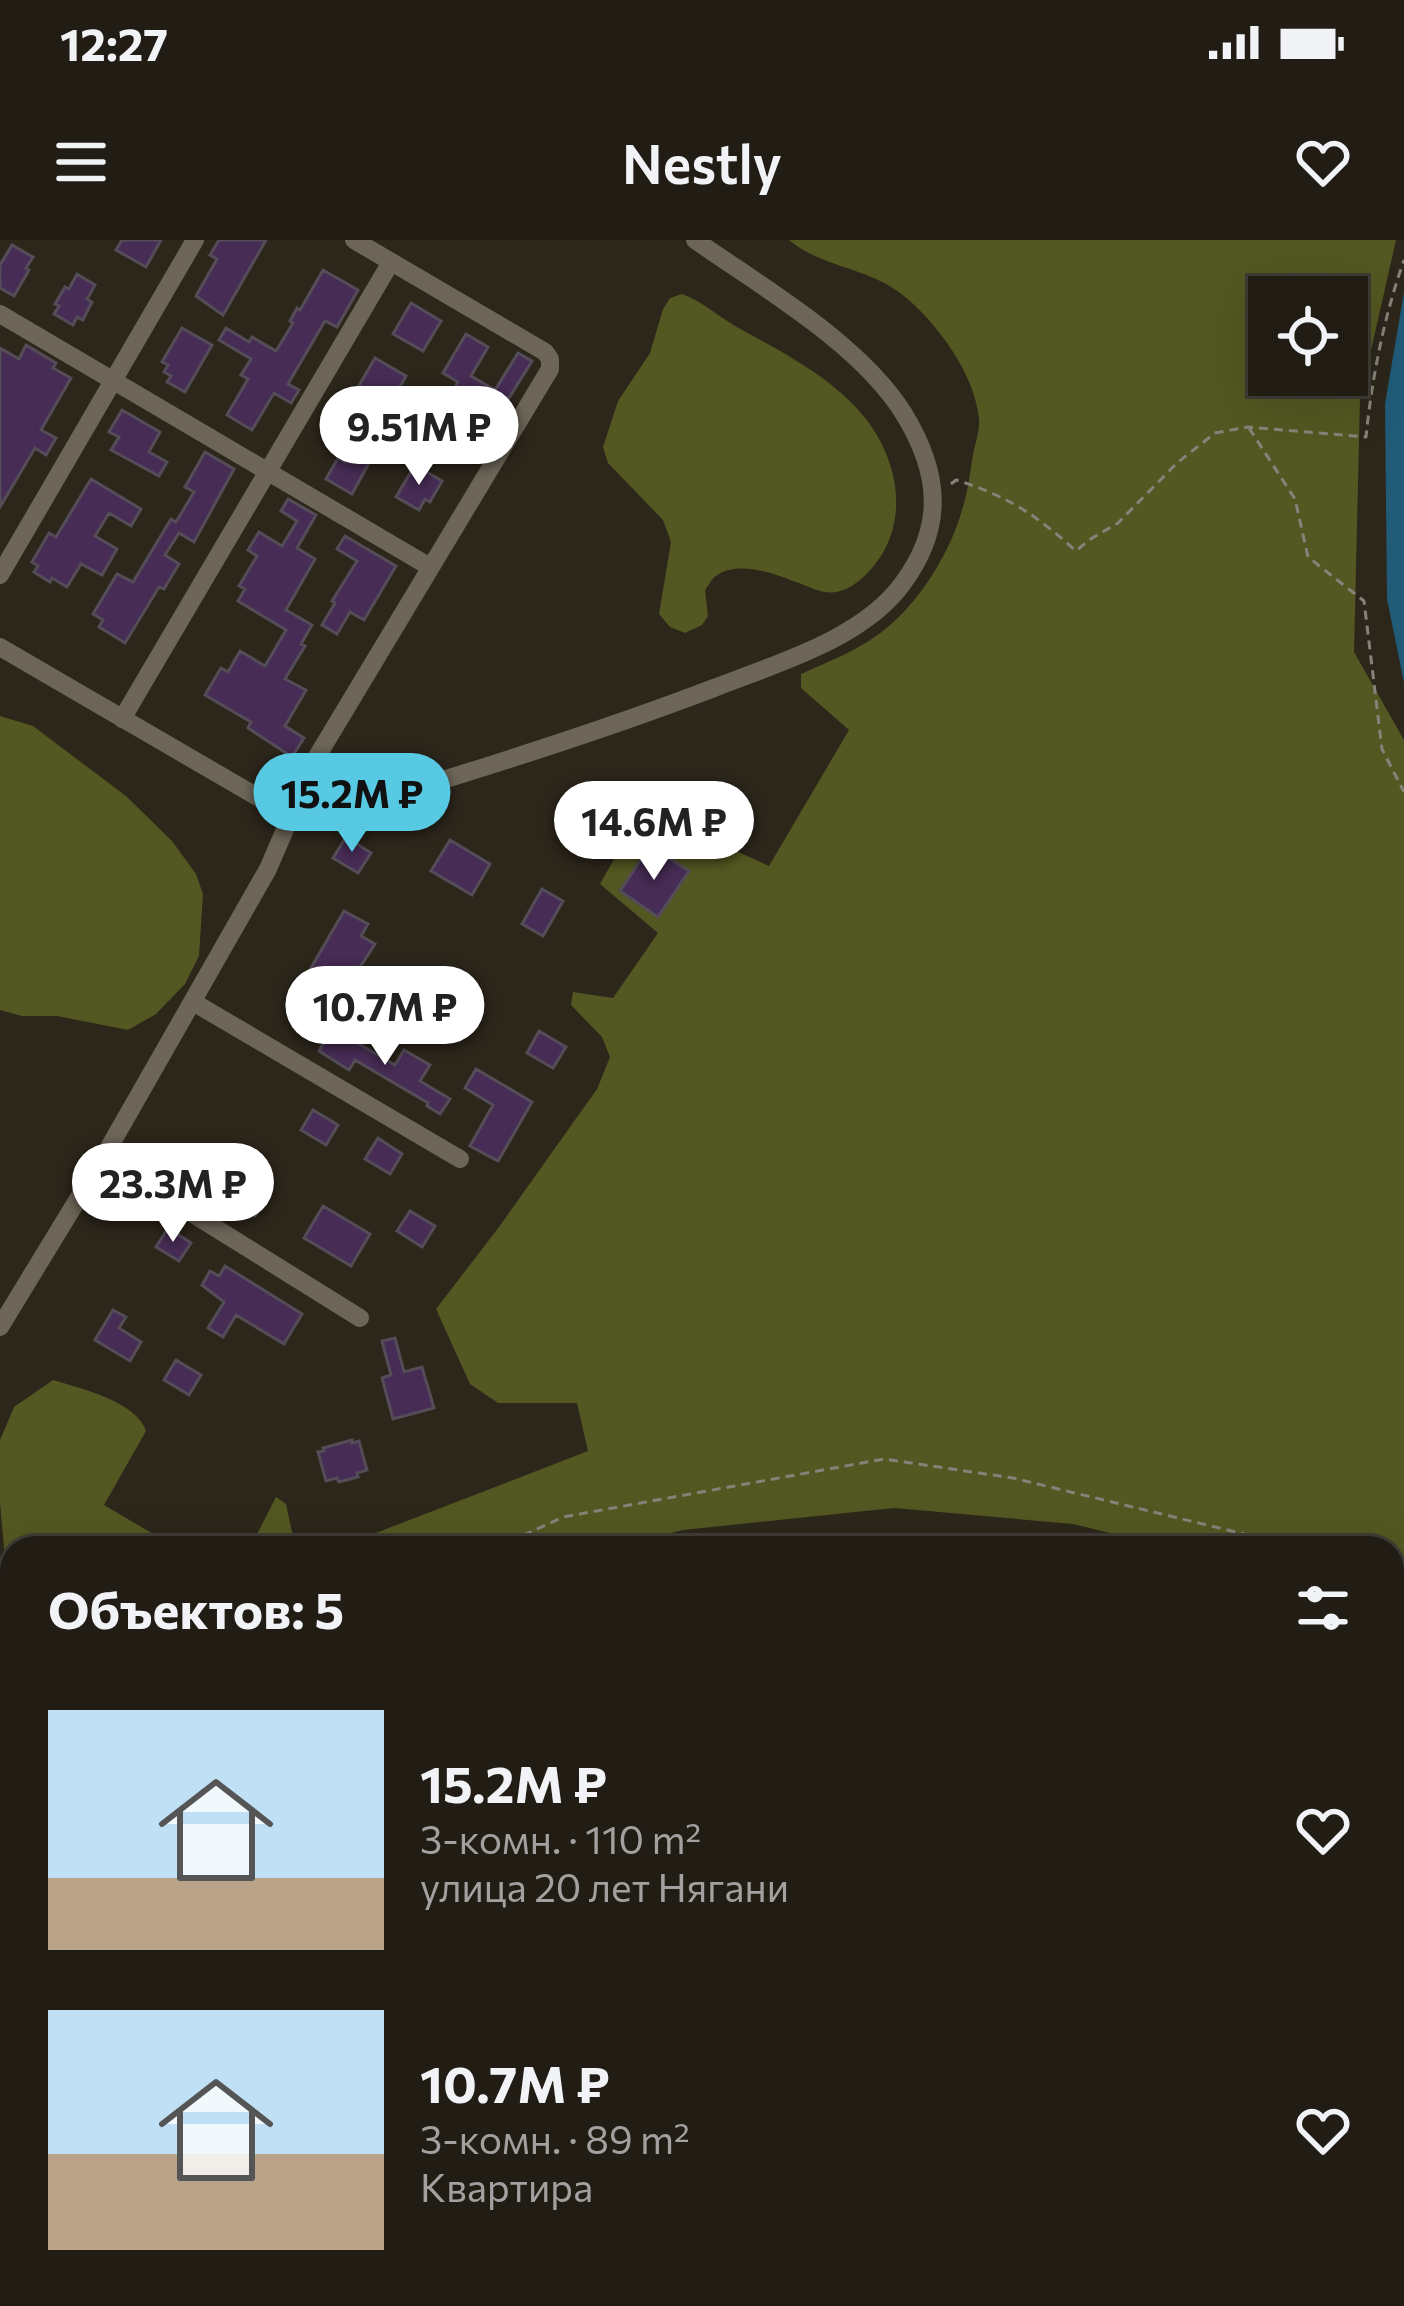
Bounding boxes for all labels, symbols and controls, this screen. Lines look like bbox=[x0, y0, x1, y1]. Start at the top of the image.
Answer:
text: 12:27 bbox=[60, 15, 168, 70]
icon: menu bbox=[48, 129, 114, 195]
text: Nestly bbox=[622, 129, 782, 195]
icon: heart bbox=[1290, 129, 1356, 195]
map controls bbox=[1248, 276, 1368, 396]
button: locate bbox=[1248, 276, 1368, 396]
pin: 9.51M ₽ bbox=[308, 386, 530, 488]
text: 9.51M ₽ bbox=[347, 401, 491, 449]
pin: 15.2M ₽ bbox=[241, 753, 463, 855]
text: 15.2M ₽ bbox=[280, 768, 424, 816]
pin: 14.6M ₽ bbox=[543, 781, 765, 883]
text: 14.6M ₽ bbox=[581, 796, 727, 844]
pin: 10.7M ₽ bbox=[274, 966, 496, 1068]
text: 10.7M ₽ bbox=[312, 981, 458, 1029]
pin: 23.3M ₽ bbox=[62, 1143, 284, 1245]
text: 23.3M ₽ bbox=[99, 1158, 247, 1206]
icon: filters bbox=[1290, 1575, 1356, 1641]
text: Объектов: 5 bbox=[48, 1577, 344, 1640]
text: 15.2M ₽ bbox=[420, 1751, 607, 1814]
icon: home bbox=[144, 1758, 288, 1902]
icon: heart bbox=[1290, 1797, 1356, 1863]
text: 3-комн. · 110 m² bbox=[420, 1814, 701, 1862]
text: улица 20 лет Нягани bbox=[420, 1862, 789, 1910]
text: 10.7M ₽ bbox=[420, 2051, 610, 2114]
icon: home bbox=[144, 2058, 288, 2202]
icon: heart bbox=[1290, 2097, 1356, 2163]
text: 3-комн. · 89 m² bbox=[420, 2114, 690, 2162]
text: Квартира bbox=[420, 2162, 593, 2210]

